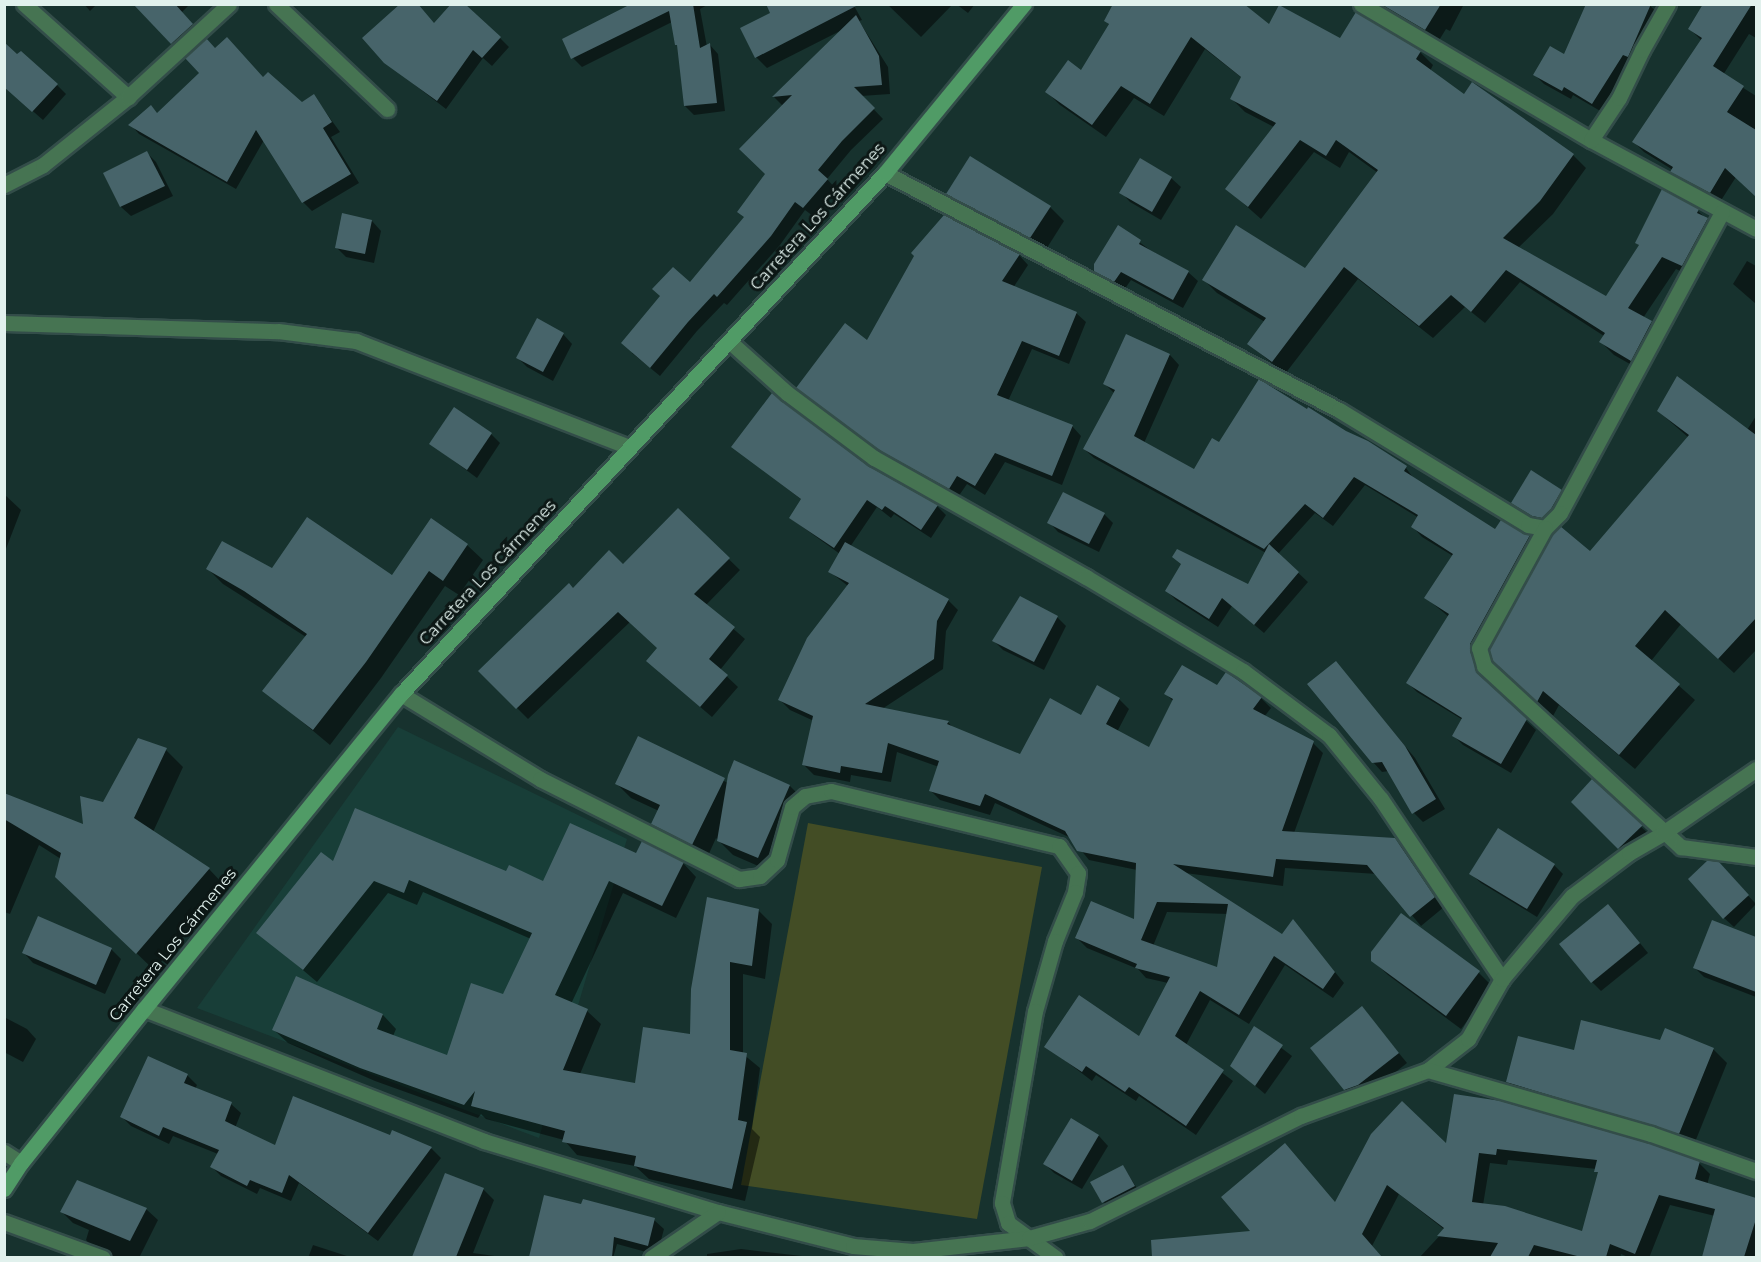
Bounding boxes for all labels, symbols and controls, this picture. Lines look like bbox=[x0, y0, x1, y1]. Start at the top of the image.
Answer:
street label: Carretera Los Cármenes bbox=[747, 139, 889, 295]
street label: Carretera Los Cármenes bbox=[416, 496, 560, 650]
street label: Carretera Los Cármenes bbox=[105, 865, 241, 1025]

